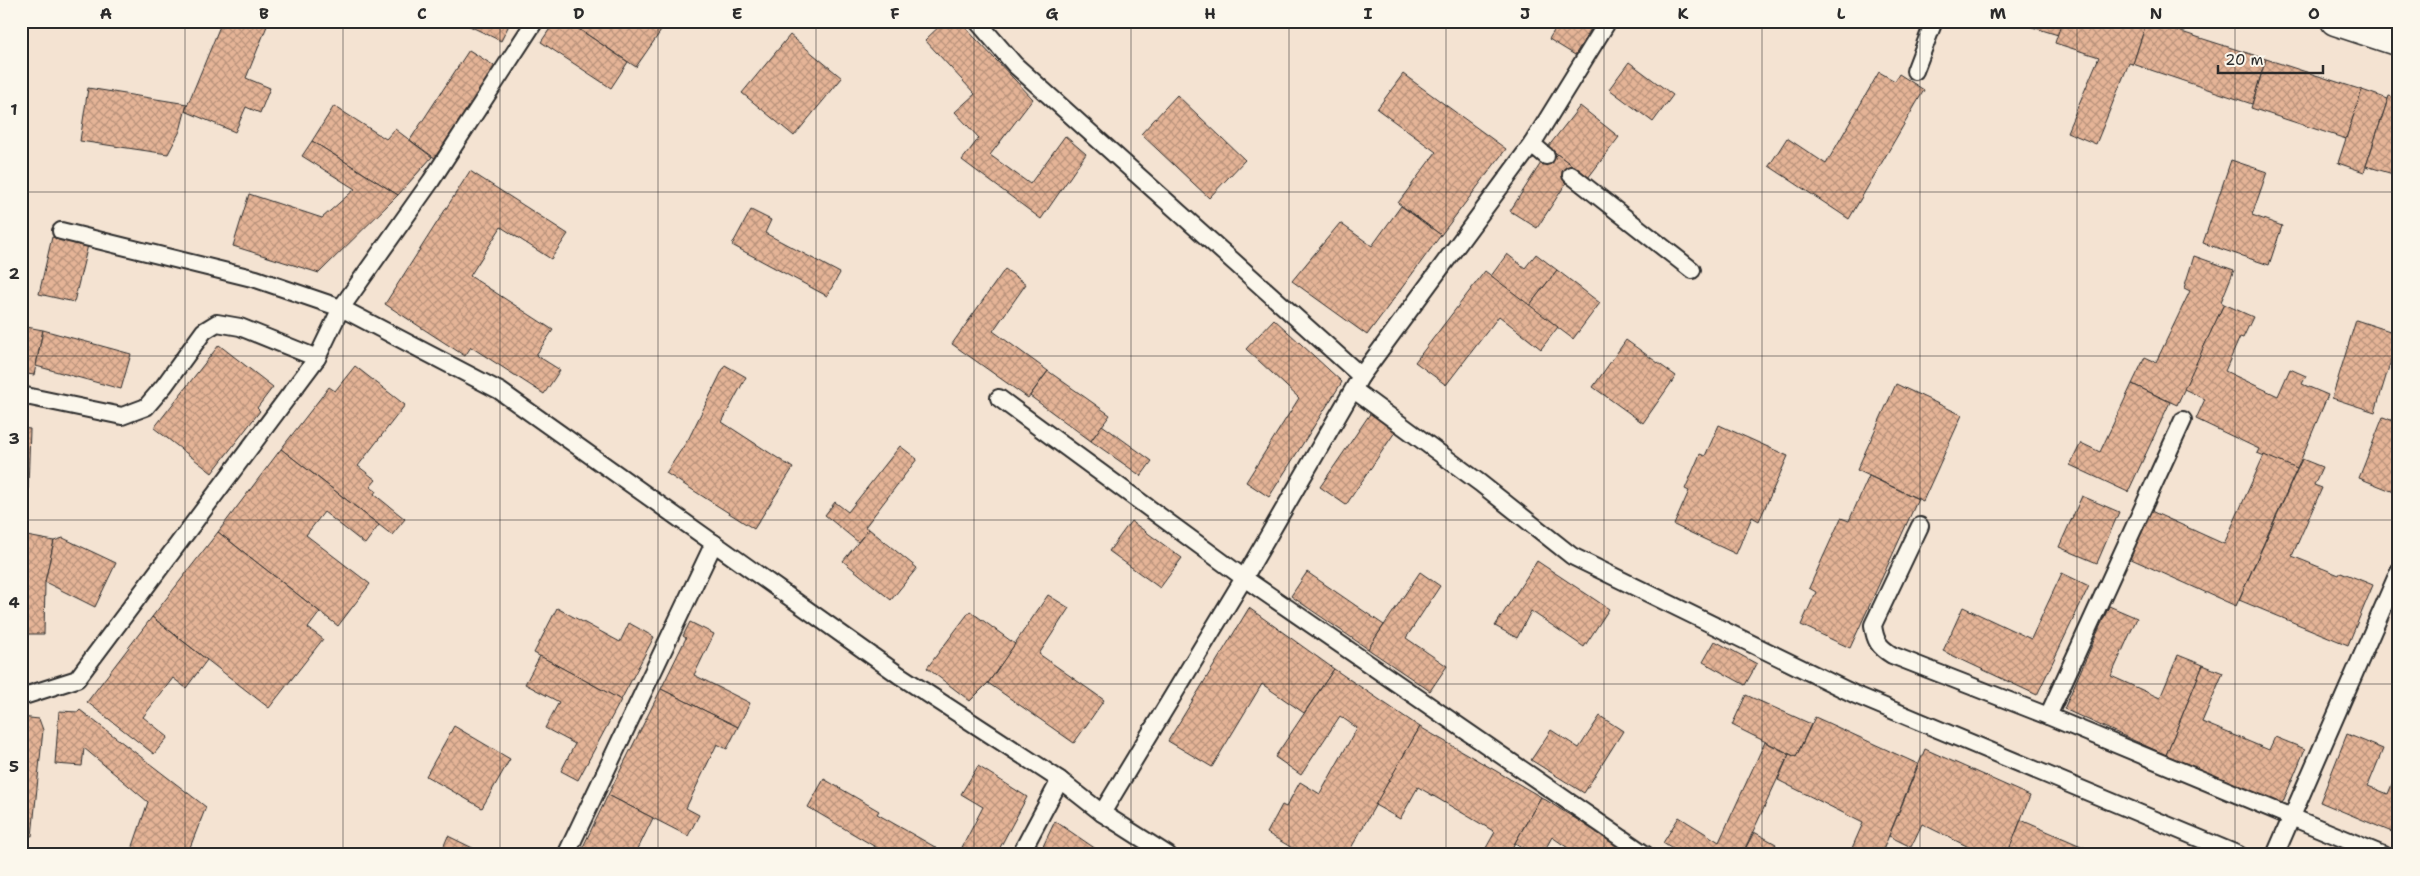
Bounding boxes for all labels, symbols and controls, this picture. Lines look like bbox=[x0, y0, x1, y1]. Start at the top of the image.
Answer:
text: A bbox=[100, 3, 112, 24]
text: B bbox=[259, 3, 269, 24]
text: C bbox=[417, 3, 427, 24]
text: D bbox=[573, 3, 585, 24]
text: E bbox=[732, 3, 742, 24]
text: F bbox=[890, 3, 900, 24]
text: G bbox=[1046, 3, 1059, 24]
text: H bbox=[1204, 3, 1216, 24]
text: I bbox=[1364, 3, 1373, 24]
text: J bbox=[1520, 3, 1530, 24]
text: K bbox=[1678, 3, 1689, 24]
text: L bbox=[1837, 3, 1846, 24]
text: M bbox=[1990, 3, 2007, 24]
text: N bbox=[2150, 3, 2162, 24]
text: O bbox=[2308, 3, 2320, 24]
scale bar bbox=[2218, 42, 2322, 74]
text: 20 m bbox=[2225, 50, 2264, 70]
text: 1 bbox=[10, 99, 18, 120]
text: 2 bbox=[8, 263, 20, 284]
text: 3 bbox=[8, 428, 20, 449]
text: 4 bbox=[8, 592, 20, 613]
text: 5 bbox=[9, 756, 19, 777]

